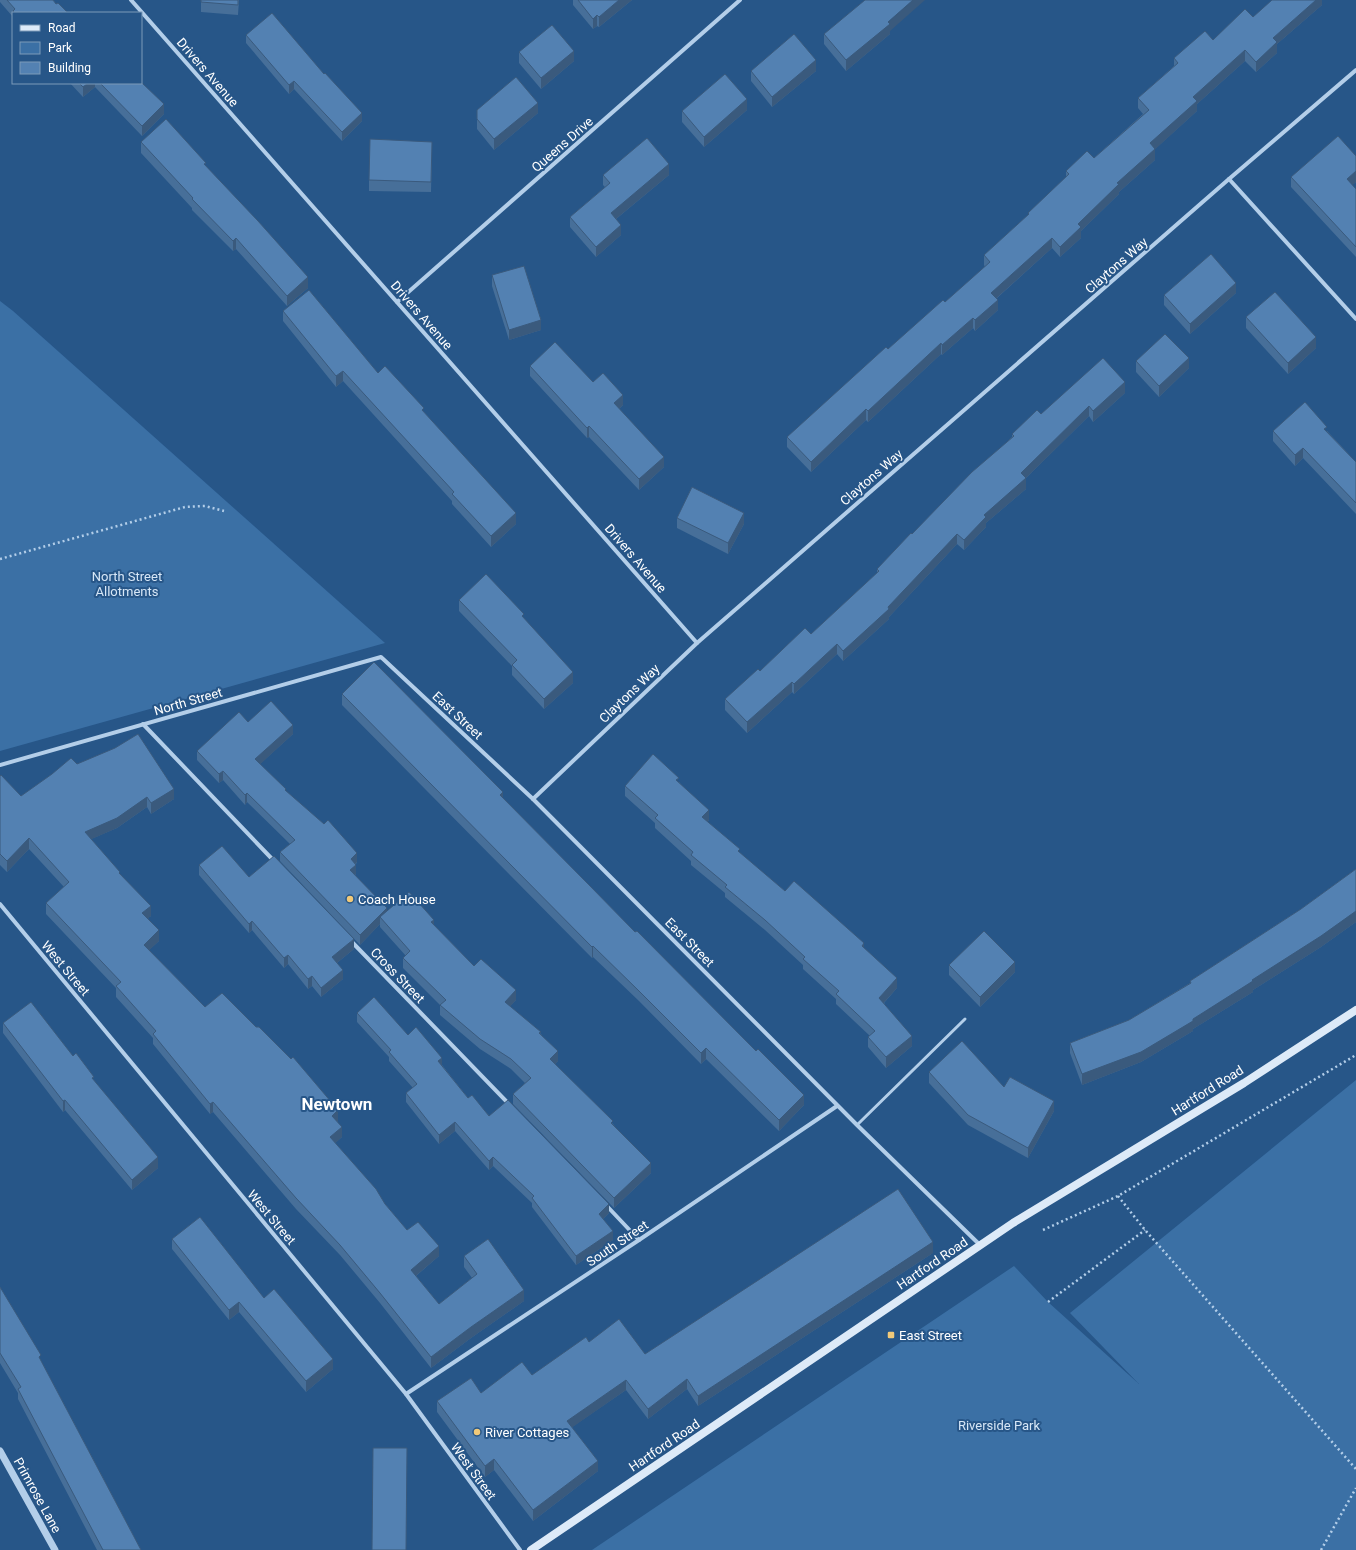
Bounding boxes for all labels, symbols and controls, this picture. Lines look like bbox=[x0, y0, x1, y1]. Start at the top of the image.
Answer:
legend bbox=[12, 12, 142, 84]
text: Road bbox=[48, 21, 76, 35]
street label: Drivers Avenue bbox=[174, 35, 242, 110]
text: Park bbox=[48, 41, 73, 55]
text: Building bbox=[48, 61, 91, 75]
street label: Queens Drive bbox=[529, 114, 596, 175]
street label: Claytons Way bbox=[1082, 234, 1151, 297]
street label: Drivers Avenue bbox=[388, 278, 456, 353]
street label: Claytons Way bbox=[837, 446, 906, 509]
street label: Drivers Avenue bbox=[602, 521, 670, 596]
park label: North Street Allotments bbox=[92, 569, 162, 599]
street label: Claytons Way bbox=[596, 661, 663, 726]
street label: North Street bbox=[152, 685, 224, 718]
street label: East Street bbox=[430, 688, 486, 742]
place label: Coach House bbox=[358, 892, 436, 907]
marker: Coach House bbox=[345, 894, 355, 904]
street label: East Street bbox=[662, 915, 717, 970]
street label: West Street bbox=[38, 938, 93, 999]
street label: Cross Street bbox=[368, 945, 428, 1006]
street label: Hartford Road bbox=[1169, 1062, 1246, 1118]
district label: Newtown bbox=[302, 1094, 372, 1114]
street label: West Street bbox=[244, 1187, 299, 1248]
street label: South Street bbox=[584, 1217, 651, 1270]
street label: Hartford Road bbox=[894, 1234, 970, 1293]
place label: East Street bbox=[899, 1328, 962, 1343]
marker: East Street bbox=[886, 1330, 896, 1340]
street label: Hartford Road bbox=[626, 1416, 702, 1475]
park label: Riverside Park bbox=[958, 1418, 1041, 1433]
place label: River Cottages bbox=[485, 1425, 570, 1440]
marker: River Cottages bbox=[472, 1427, 482, 1437]
street label: West Street bbox=[448, 1440, 499, 1503]
street label: Primrose Lane bbox=[11, 1455, 64, 1536]

